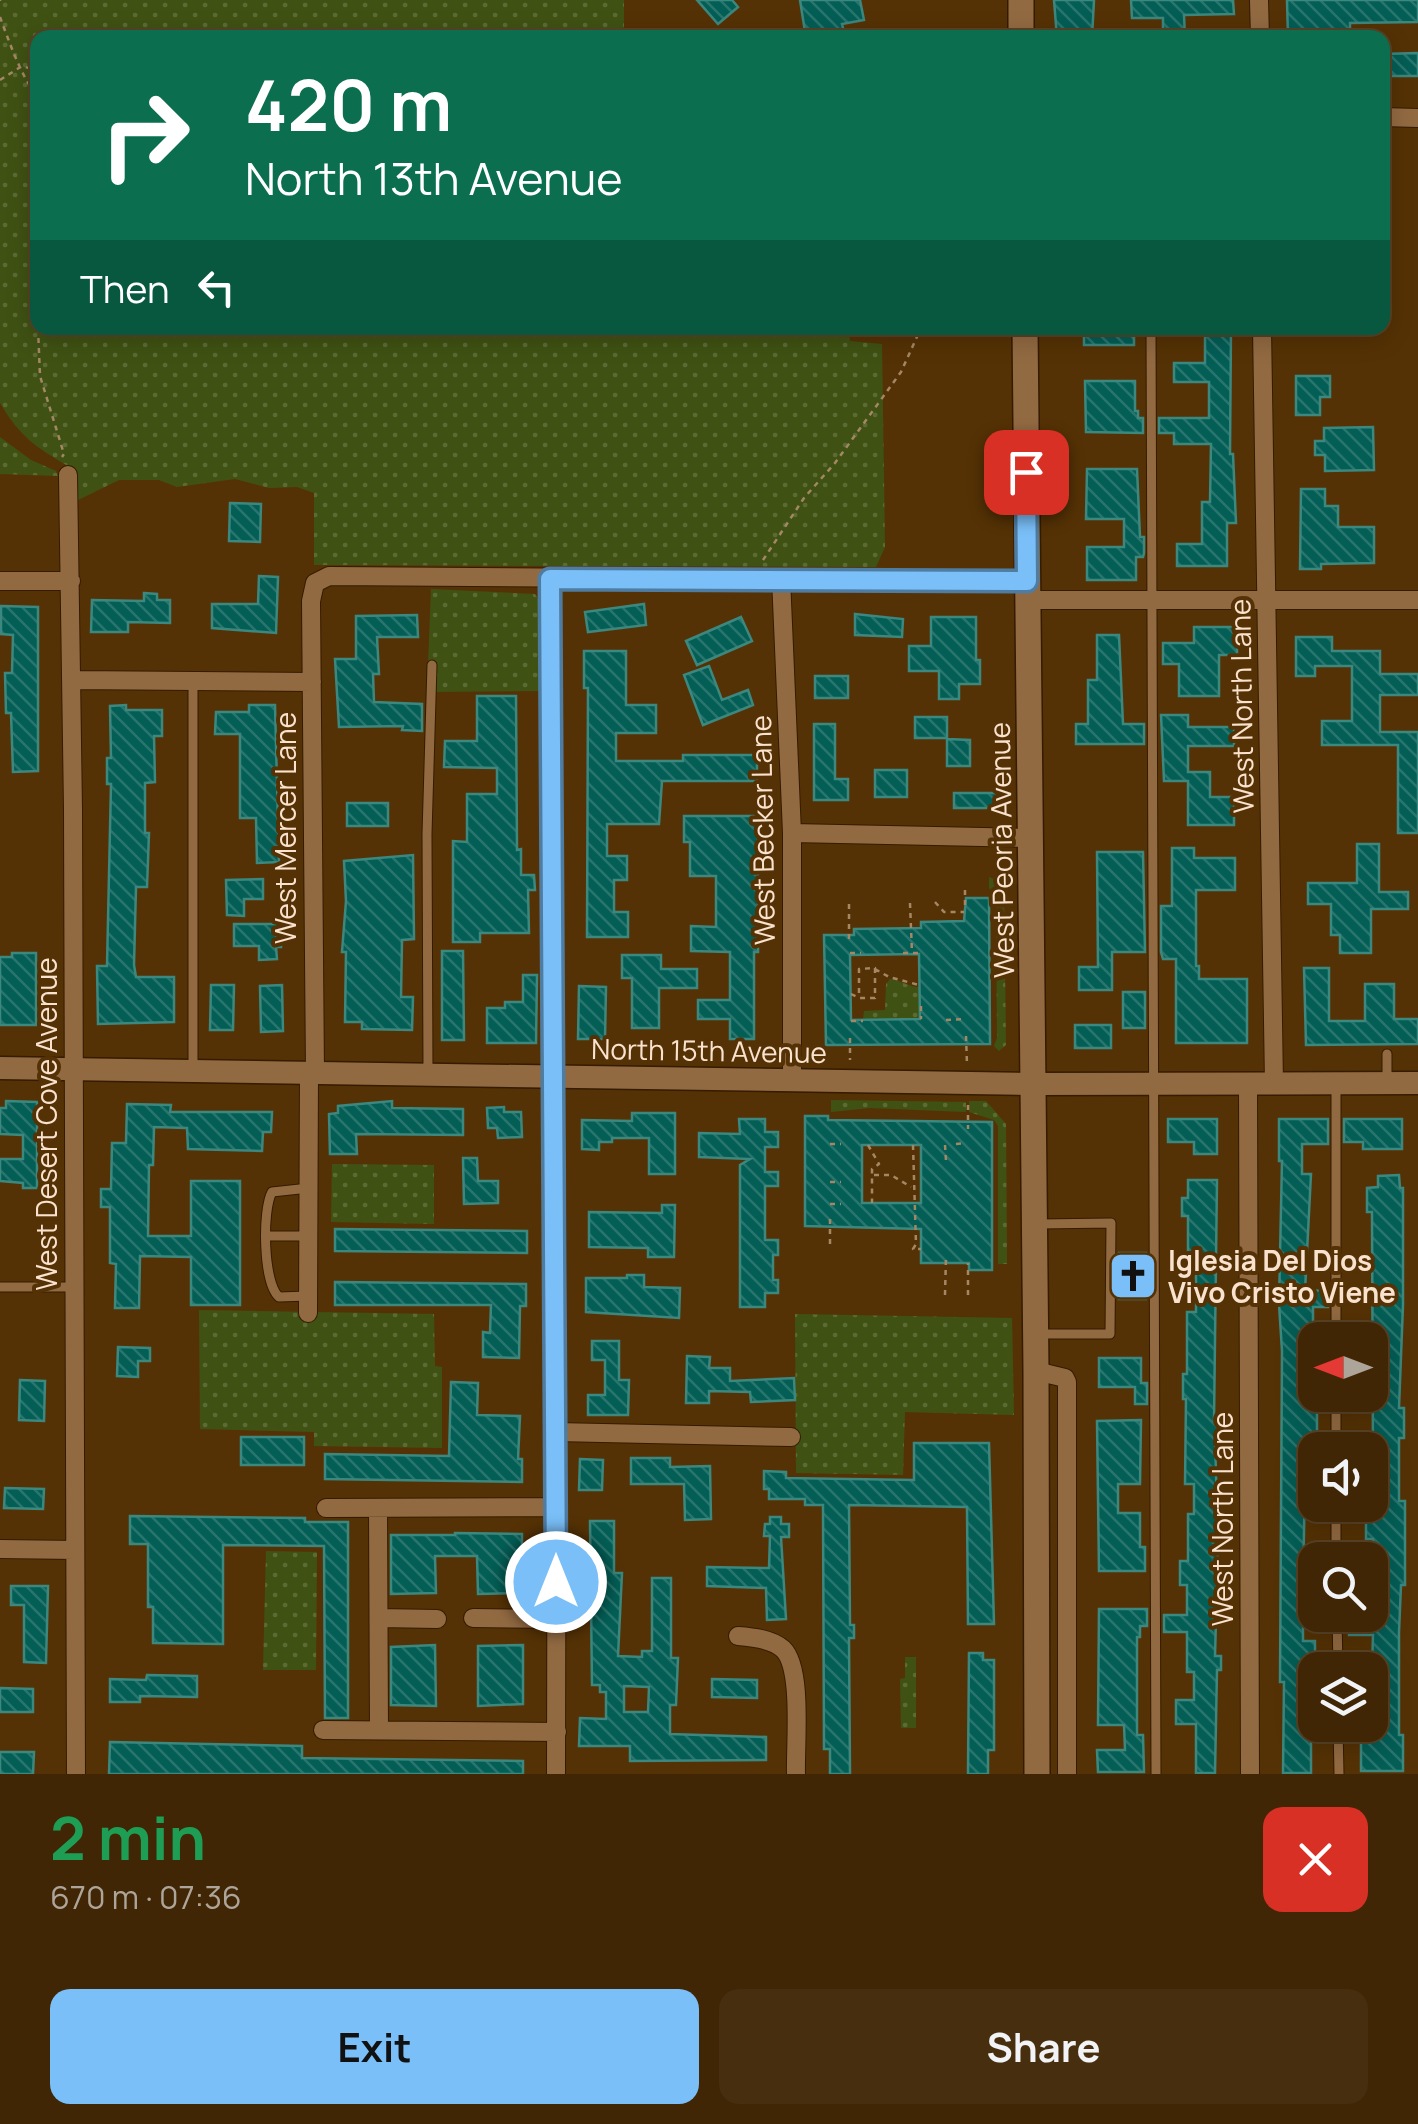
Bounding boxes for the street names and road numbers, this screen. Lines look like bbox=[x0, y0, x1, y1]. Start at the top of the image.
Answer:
street label: West North Lane bbox=[1220, 598, 1262, 814]
street label: West Mercer Lane bbox=[266, 712, 304, 944]
street label: West Becker Lane bbox=[741, 715, 783, 945]
street label: West Peoria Avenue bbox=[980, 722, 1022, 978]
street label: West Desert Cove Avenue bbox=[27, 957, 65, 1291]
street label: North 15th Avenue bbox=[591, 1029, 827, 1071]
street label: West North Lane bbox=[1203, 1412, 1241, 1626]

